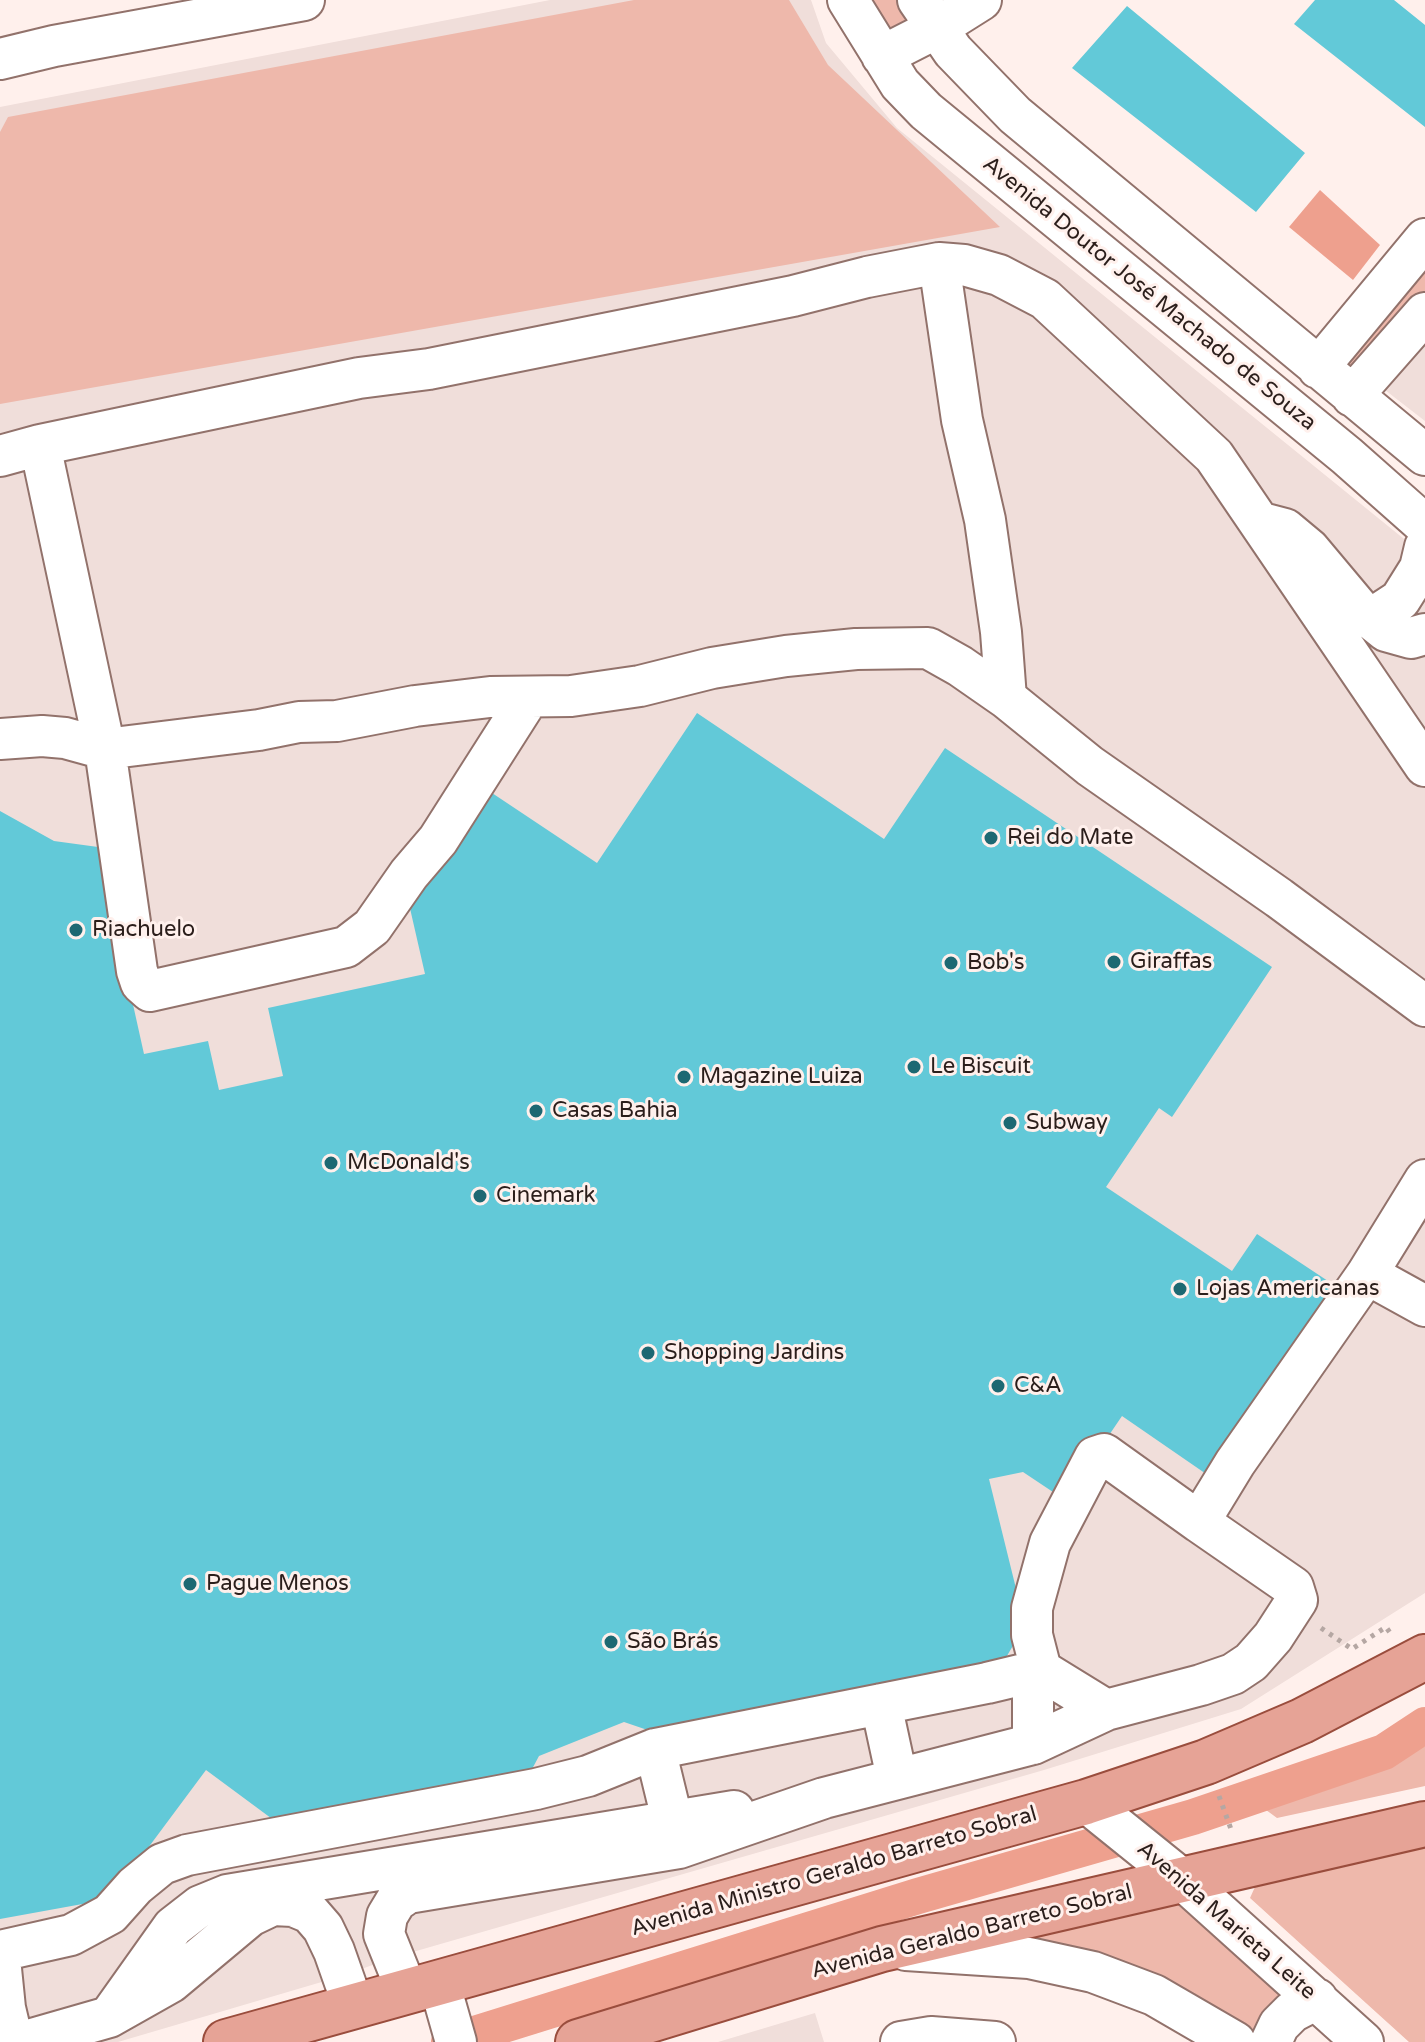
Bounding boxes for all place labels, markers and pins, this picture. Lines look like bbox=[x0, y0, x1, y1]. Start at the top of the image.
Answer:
place label: Rei do Mate bbox=[1007, 825, 1133, 851]
marker: Rei do Mate bbox=[982, 829, 1000, 847]
place label: Riachuelo bbox=[92, 917, 195, 943]
marker: Riachuelo bbox=[67, 921, 85, 939]
place label: Giraffas bbox=[1130, 949, 1212, 975]
place label: Bob's bbox=[967, 950, 1025, 976]
marker: Giraffas bbox=[1105, 953, 1123, 971]
marker: Bob's bbox=[942, 954, 960, 972]
place label: Le Biscuit bbox=[930, 1054, 1031, 1080]
marker: Le Biscuit bbox=[905, 1058, 923, 1076]
place label: Magazine Luiza bbox=[700, 1064, 863, 1090]
marker: Magazine Luiza bbox=[675, 1068, 693, 1086]
place label: Casas Bahia bbox=[552, 1098, 678, 1124]
marker: Casas Bahia bbox=[527, 1102, 545, 1120]
place label: Subway bbox=[1026, 1110, 1108, 1136]
marker: Subway bbox=[1001, 1114, 1019, 1132]
place label: McDonald's bbox=[347, 1150, 470, 1176]
marker: McDonald's bbox=[322, 1154, 340, 1172]
place label: Cinemark bbox=[496, 1183, 596, 1209]
marker: Cinemark bbox=[471, 1187, 489, 1205]
place label: Lojas Americanas bbox=[1196, 1276, 1380, 1302]
marker: Lojas Americanas bbox=[1171, 1280, 1189, 1298]
place label: Shopping Jardins bbox=[664, 1340, 844, 1366]
marker: Shopping Jardins bbox=[639, 1344, 657, 1362]
place label: C&A bbox=[1014, 1373, 1062, 1399]
marker: C&A bbox=[989, 1377, 1007, 1395]
place label: Pague Menos bbox=[206, 1571, 349, 1597]
marker: Pague Menos bbox=[181, 1575, 199, 1593]
place label: São Brás bbox=[627, 1629, 718, 1655]
marker: São Brás bbox=[602, 1633, 620, 1651]

